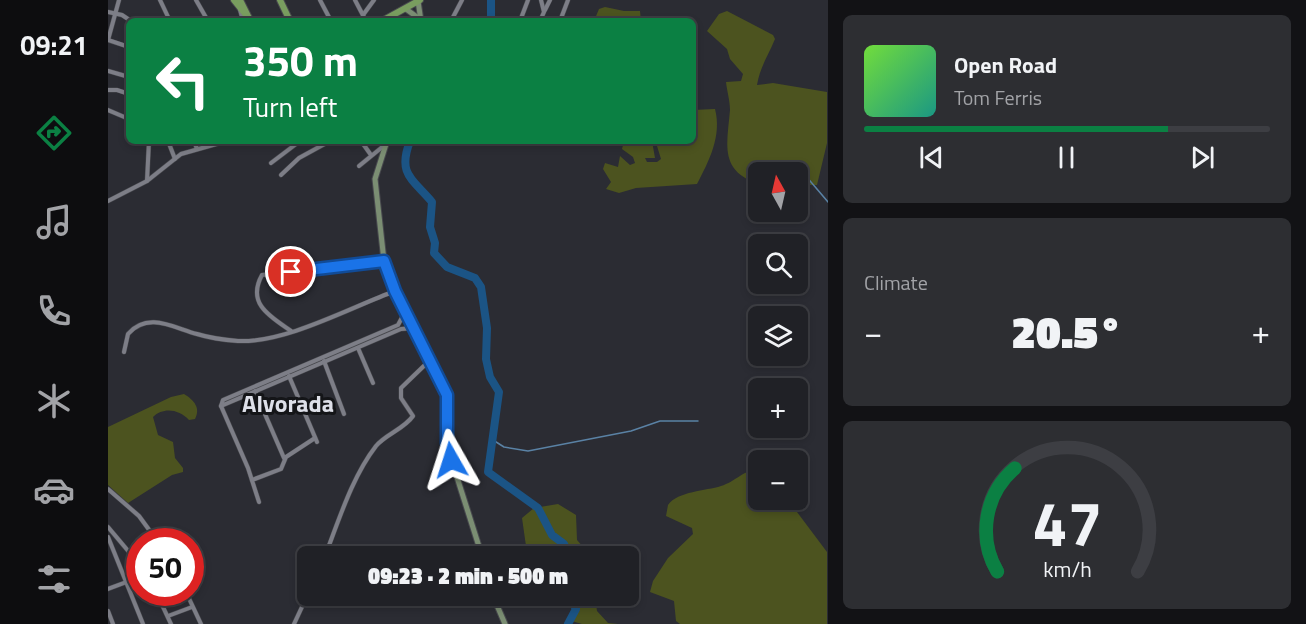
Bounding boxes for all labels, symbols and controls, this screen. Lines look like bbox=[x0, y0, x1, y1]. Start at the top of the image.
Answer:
text: 09:21 bbox=[20, 24, 88, 65]
text: 350 m bbox=[243, 28, 358, 92]
icon: left bbox=[144, 42, 222, 120]
text: Open Road bbox=[954, 48, 1057, 82]
text: Tom Ferris bbox=[954, 82, 1042, 113]
text: Turn left bbox=[243, 86, 337, 127]
icon: directions bbox=[33, 112, 75, 154]
icon: previous bbox=[915, 141, 948, 174]
icon: pause bbox=[1050, 141, 1083, 174]
icon: next bbox=[1186, 141, 1219, 174]
north arrow bbox=[748, 162, 808, 222]
map controls bbox=[748, 162, 808, 510]
icon: music bbox=[33, 201, 75, 243]
button: search bbox=[748, 234, 808, 294]
pin bbox=[265, 246, 316, 297]
icon: arrive bbox=[274, 255, 307, 288]
text: Climate bbox=[864, 267, 928, 298]
icon: phone bbox=[33, 290, 75, 332]
text: 20.5° bbox=[1011, 297, 1123, 365]
button: layers bbox=[748, 306, 808, 366]
text: − bbox=[864, 307, 882, 357]
text: + bbox=[1252, 307, 1270, 357]
button: + bbox=[748, 378, 808, 438]
icon: climate bbox=[33, 380, 75, 422]
district label: Alvorada bbox=[242, 385, 334, 421]
position arrow bbox=[419, 428, 483, 492]
button: − bbox=[748, 450, 808, 510]
icon: car bbox=[33, 469, 75, 511]
text: 47 bbox=[1032, 475, 1102, 570]
speed limit sign: 50 bbox=[126, 528, 204, 606]
text: km/h bbox=[1043, 553, 1091, 585]
icon: filters bbox=[33, 558, 75, 600]
text: 09:23 · 2 min · 500 m bbox=[368, 559, 568, 593]

